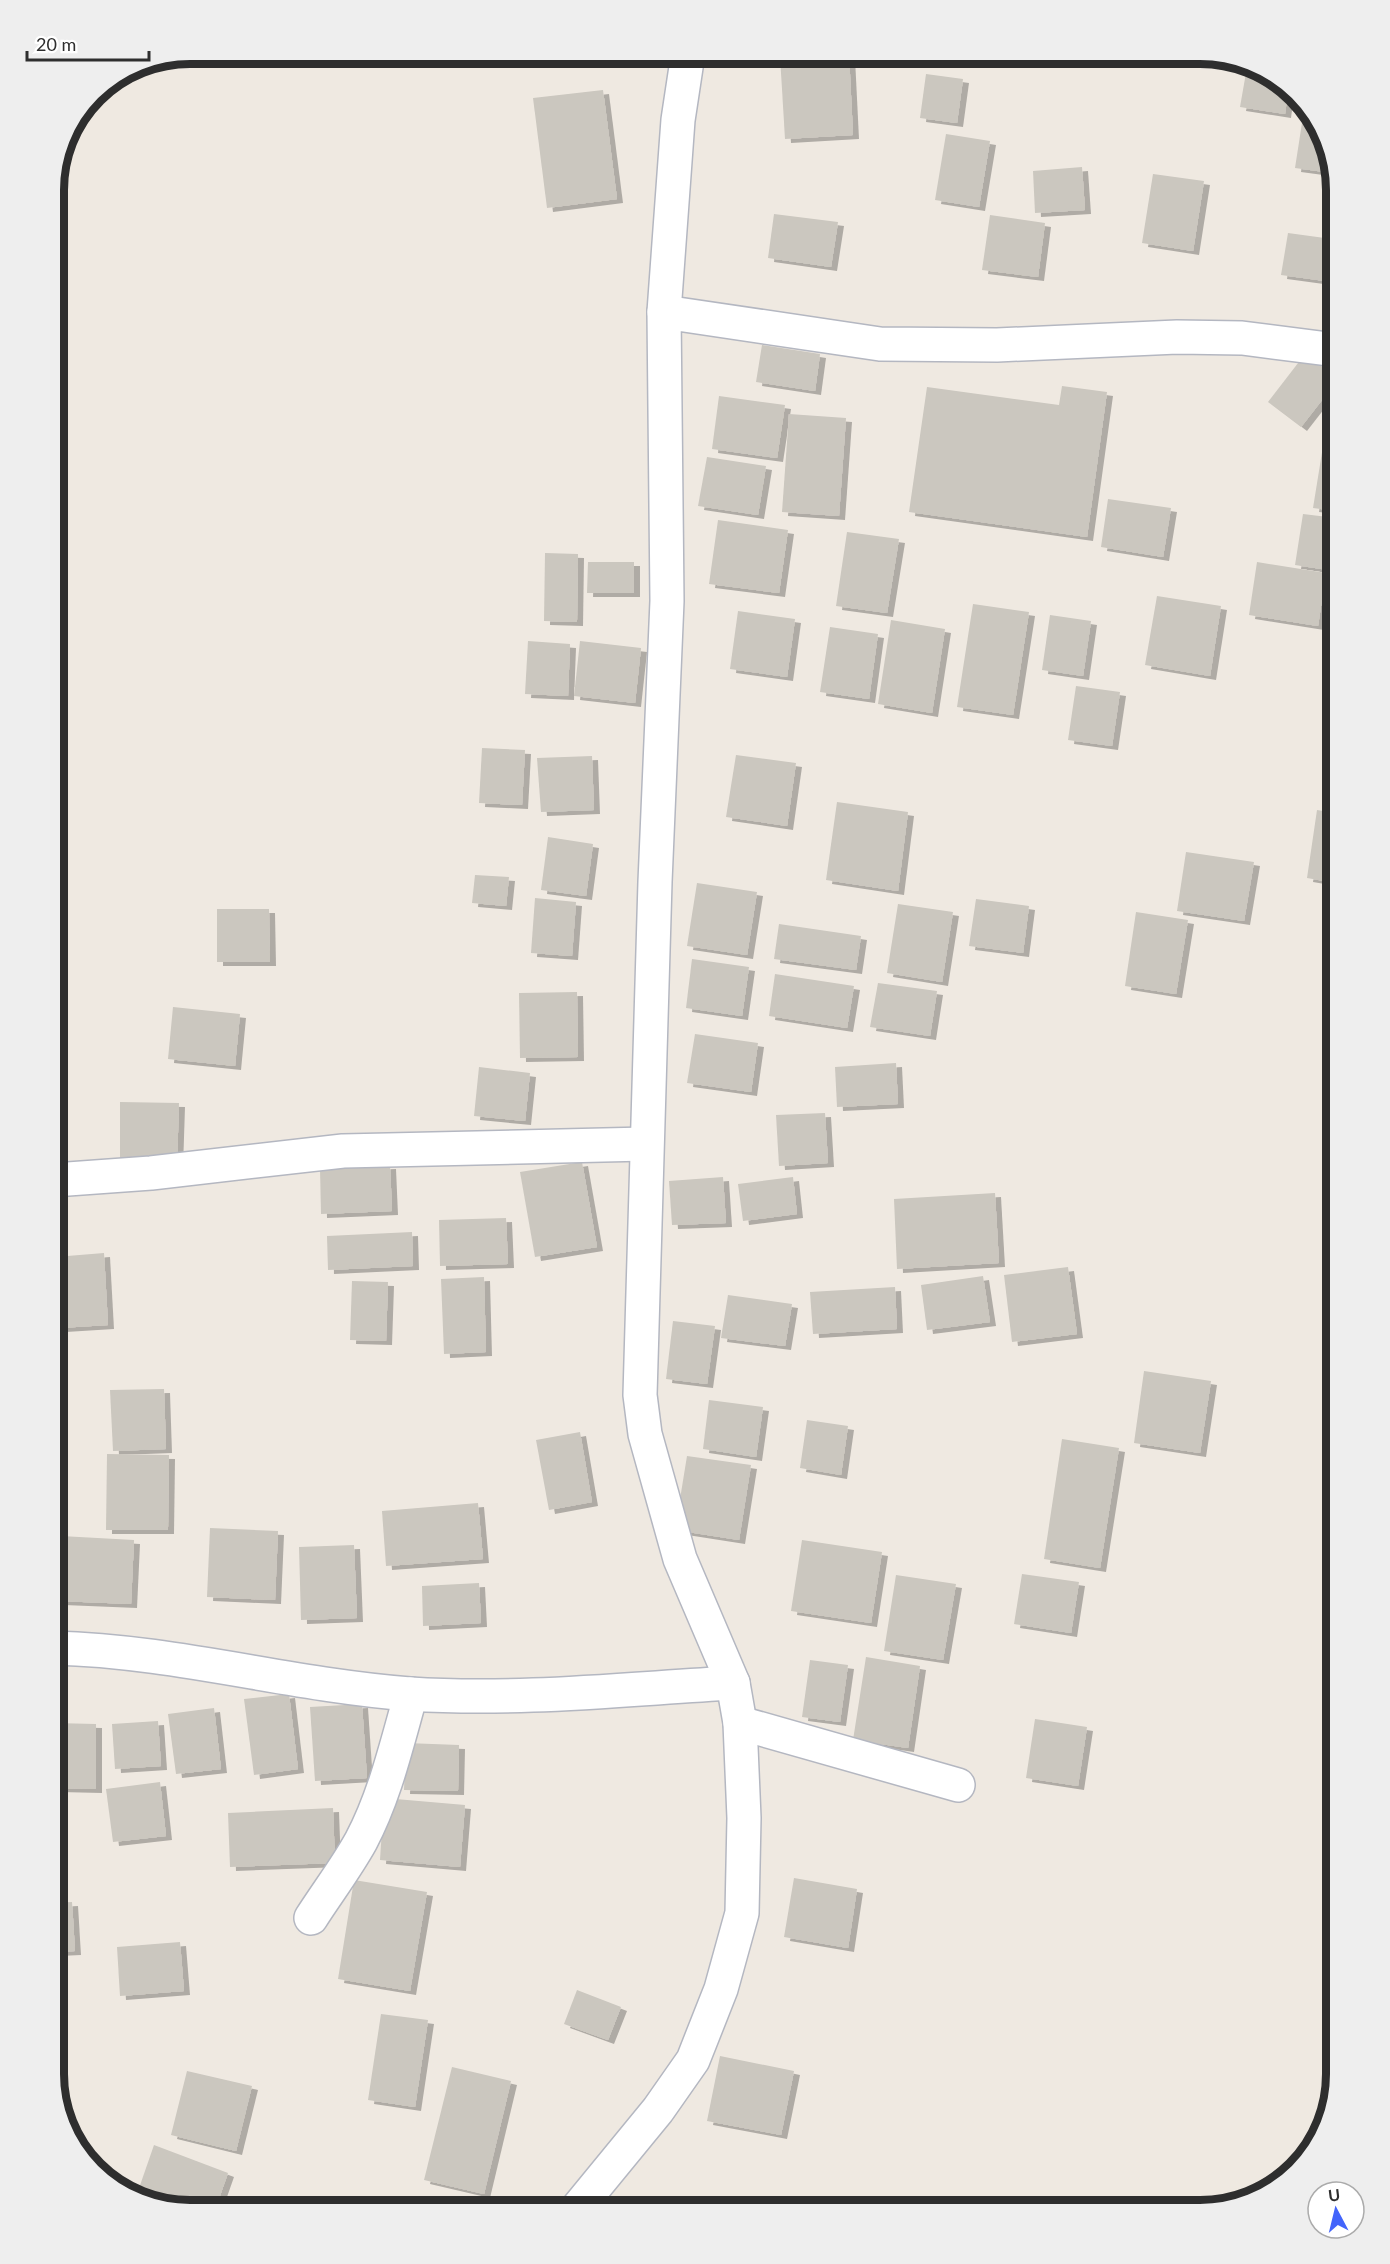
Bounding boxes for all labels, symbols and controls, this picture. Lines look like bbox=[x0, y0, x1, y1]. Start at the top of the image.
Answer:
scale bar bbox=[27, 24, 148, 62]
text: 20 m bbox=[36, 33, 76, 55]
north arrow bbox=[1306, 2180, 1366, 2240]
text: U bbox=[1327, 2184, 1341, 2205]

